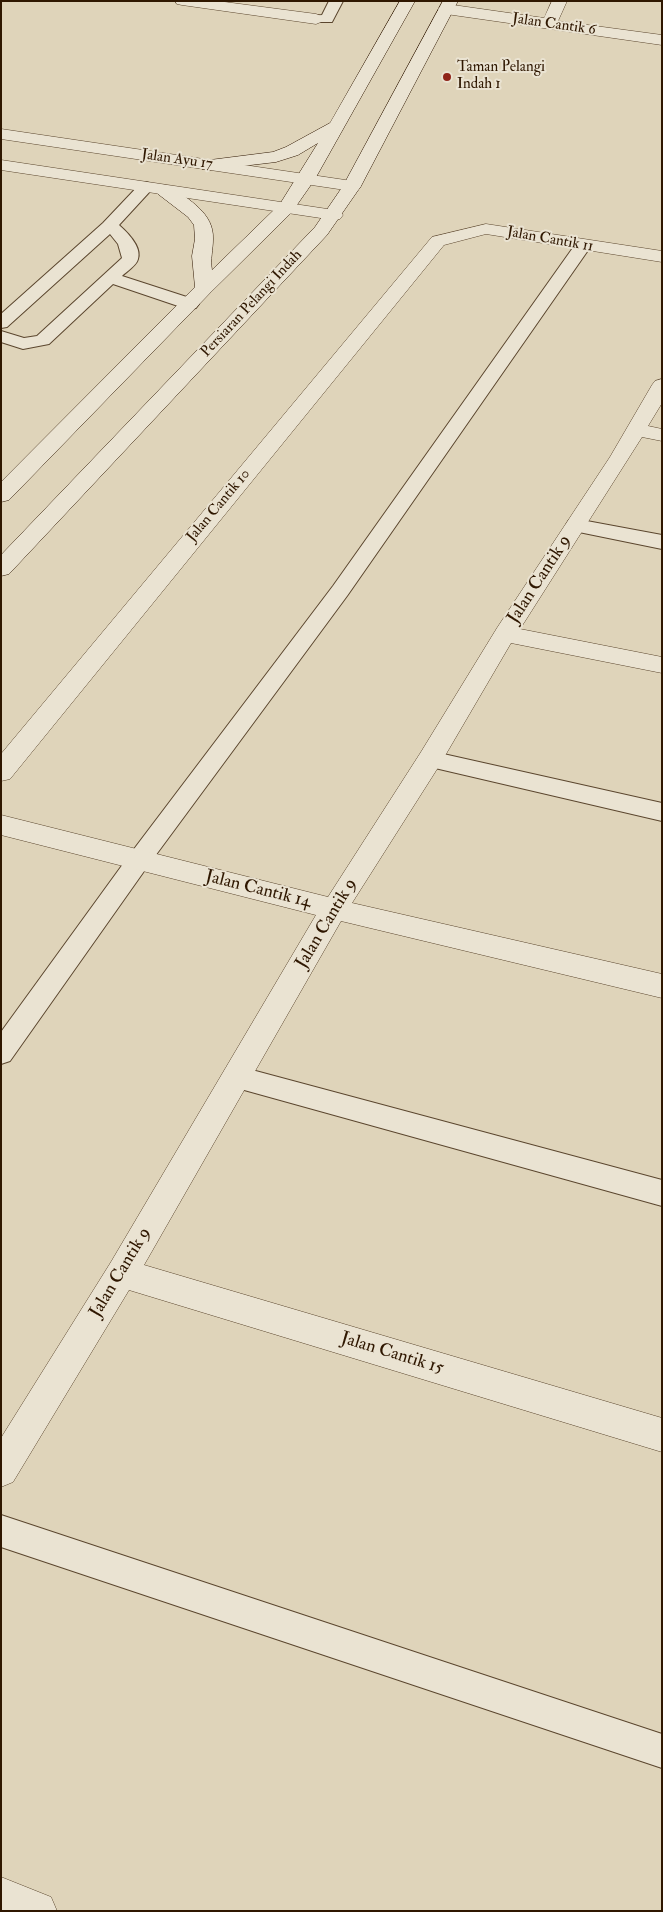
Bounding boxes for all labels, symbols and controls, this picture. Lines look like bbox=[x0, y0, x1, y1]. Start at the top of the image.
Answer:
street label: Jalan Cantik 6 bbox=[511, 10, 597, 40]
place label: Taman Pelangi Indah 1 bbox=[457, 59, 545, 94]
marker: Taman Pelangi Indah 1 bbox=[441, 71, 453, 83]
street label: Jalan Ayu 17 bbox=[140, 146, 214, 174]
street label: Jalan Cantik 11 bbox=[505, 224, 595, 256]
street label: Persiaran Pelangi Indah bbox=[198, 247, 306, 361]
street label: Jalan Cantik 10 bbox=[183, 466, 255, 546]
street label: Jalan Cantik 9 bbox=[503, 532, 577, 628]
street label: Jalan Cantik 14 bbox=[203, 866, 313, 914]
street label: Jalan Cantik 9 bbox=[292, 875, 362, 973]
street label: Jalan Cantik 9 bbox=[86, 1224, 156, 1322]
street label: Jalan Cantik 15 bbox=[338, 1328, 446, 1380]

